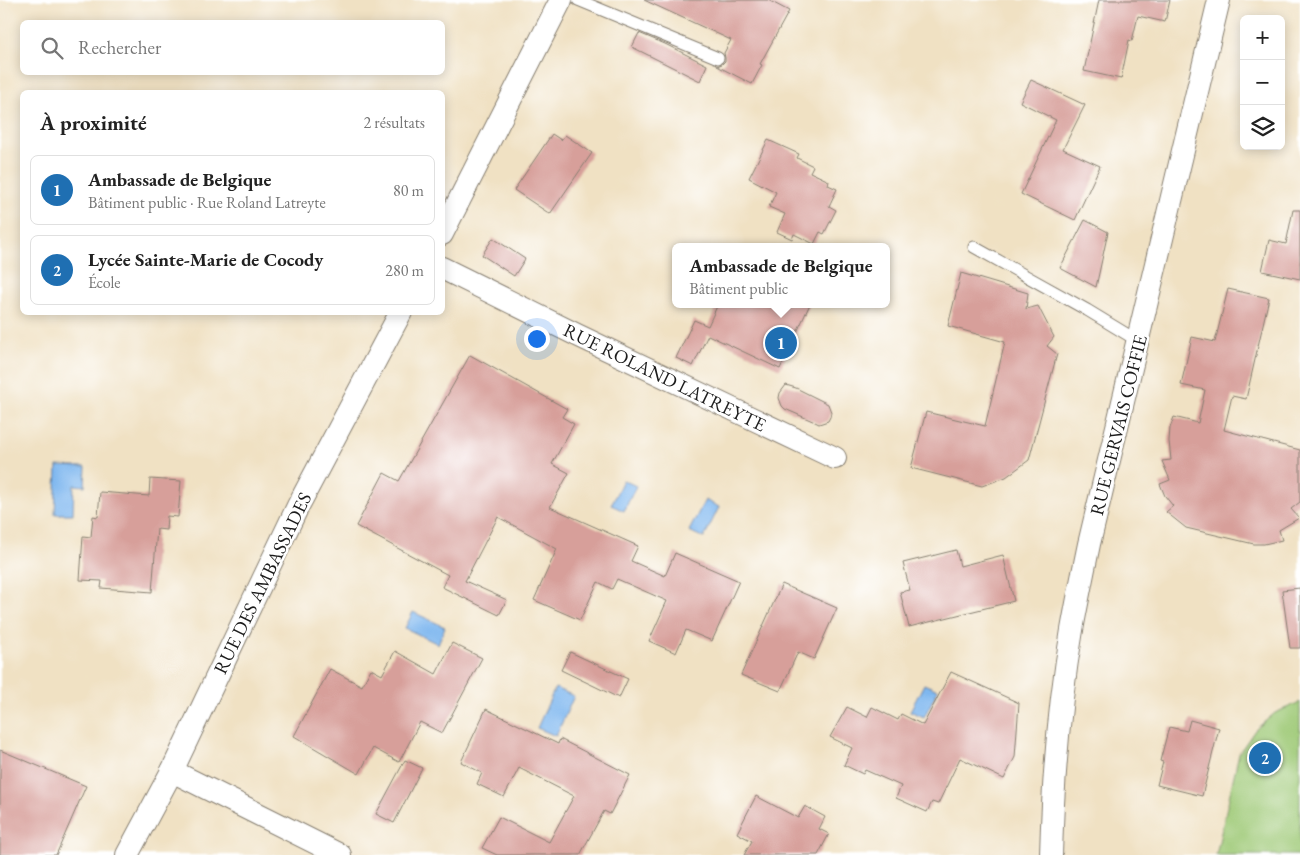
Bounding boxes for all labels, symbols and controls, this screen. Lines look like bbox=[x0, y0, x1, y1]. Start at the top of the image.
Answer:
map controls bbox=[1240, 15, 1285, 150]
button: + bbox=[1240, 15, 1285, 60]
search box bbox=[20, 20, 445, 75]
icon: search bbox=[38, 34, 66, 62]
text: Rechercher bbox=[78, 35, 161, 60]
button: − bbox=[1240, 60, 1285, 105]
button: layers bbox=[1240, 105, 1285, 150]
text: À proximité bbox=[40, 109, 147, 136]
text: 2 résultats bbox=[363, 112, 425, 133]
text: Ambassade de Belgique bbox=[88, 167, 272, 192]
text: 1 bbox=[53, 180, 61, 201]
text: 80 m bbox=[393, 180, 424, 201]
text: Bâtiment public · Rue Roland Latreyte bbox=[88, 192, 326, 213]
popup bbox=[672, 243, 890, 308]
text: Lycée Sainte-Marie de Cocody bbox=[88, 247, 324, 272]
text: Ambassade de Belgique bbox=[689, 253, 873, 278]
text: 2 bbox=[53, 260, 61, 281]
text: 280 m bbox=[385, 260, 424, 281]
text: École bbox=[88, 272, 121, 293]
text: Bâtiment public bbox=[689, 278, 788, 299]
street label: RUE ROLAND LATREYTE bbox=[559, 318, 770, 438]
pin: 1 bbox=[765, 324, 797, 362]
your location bbox=[524, 326, 550, 352]
street label: RUE GERVAIS COFFIE bbox=[1084, 332, 1153, 518]
street label: RUE DES AMBASSADES bbox=[208, 488, 317, 678]
pin: 2 bbox=[1249, 739, 1281, 777]

